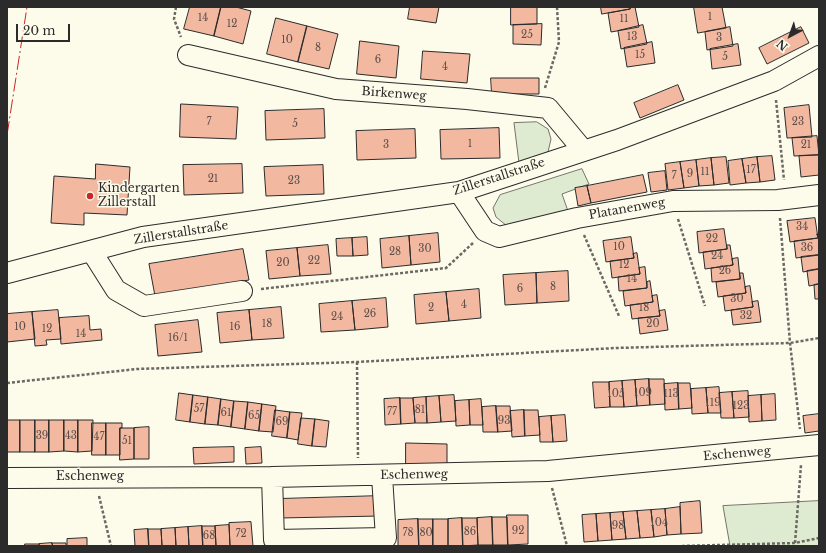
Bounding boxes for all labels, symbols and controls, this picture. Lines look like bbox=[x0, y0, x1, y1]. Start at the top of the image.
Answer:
house number: 1 bbox=[708, 11, 712, 23]
house number: 14 bbox=[198, 12, 208, 24]
house number: 11 bbox=[620, 13, 628, 25]
scale bar bbox=[18, 16, 72, 42]
north arrow bbox=[770, 16, 810, 56]
house number: 12 bbox=[227, 18, 237, 30]
text: 20 m bbox=[23, 23, 55, 38]
house number: 25 bbox=[521, 29, 533, 41]
house number: 13 bbox=[627, 31, 637, 43]
house number: 3 bbox=[716, 32, 722, 44]
house number: 10 bbox=[281, 34, 293, 46]
text: N bbox=[774, 36, 791, 54]
house number: 8 bbox=[315, 42, 321, 54]
house number: 15 bbox=[635, 49, 645, 61]
house number: 5 bbox=[722, 51, 728, 63]
house number: 6 bbox=[375, 54, 381, 66]
house number: 4 bbox=[442, 61, 448, 73]
street label: Birkenweg bbox=[361, 85, 427, 103]
house number: 7 bbox=[206, 116, 212, 128]
house number: 23 bbox=[792, 116, 804, 128]
house number: 5 bbox=[292, 118, 298, 130]
house number: 1 bbox=[468, 138, 472, 150]
house number: 3 bbox=[383, 139, 389, 151]
house number: 21 bbox=[801, 139, 811, 151]
street label: Zillerstallstraße bbox=[451, 155, 547, 199]
house number: 17 bbox=[746, 164, 756, 176]
house number: 11 bbox=[701, 166, 709, 178]
house number: 9 bbox=[687, 168, 693, 180]
house number: 7 bbox=[671, 170, 677, 182]
house number: 21 bbox=[208, 173, 218, 185]
house number: 23 bbox=[288, 175, 300, 187]
place label: Kindergarten Zillerstall bbox=[98, 182, 180, 210]
marker: Kindergarten Zillerstall bbox=[85, 191, 95, 201]
street label: Platanenweg bbox=[588, 195, 666, 223]
street label: Zillerstallstraße bbox=[133, 218, 229, 248]
house number: 34 bbox=[796, 221, 808, 233]
house number: 22 bbox=[706, 233, 718, 245]
house number: 10 bbox=[613, 241, 625, 253]
house number: 36 bbox=[801, 242, 813, 254]
house number: 30 bbox=[418, 243, 432, 255]
house number: 28 bbox=[389, 246, 401, 258]
house number: 24 bbox=[711, 250, 723, 262]
house number: 22 bbox=[308, 255, 320, 267]
house number: 20 bbox=[276, 257, 290, 269]
house number: 12 bbox=[619, 259, 629, 271]
house number: 26 bbox=[719, 265, 731, 277]
house number: 14 bbox=[627, 273, 637, 285]
house number: 8 bbox=[550, 281, 556, 293]
house number: 6 bbox=[517, 283, 523, 295]
house number: 30 bbox=[730, 293, 744, 305]
house number: 4 bbox=[461, 299, 467, 311]
house number: 2 bbox=[428, 302, 434, 314]
house number: 18 bbox=[639, 302, 649, 314]
house number: 26 bbox=[364, 308, 376, 320]
house number: 32 bbox=[740, 310, 752, 322]
house number: 24 bbox=[331, 311, 343, 323]
house number: 18 bbox=[262, 318, 272, 330]
house number: 20 bbox=[646, 318, 660, 330]
house number: 10 bbox=[14, 321, 26, 333]
house number: 16 bbox=[230, 321, 240, 333]
house number: 12 bbox=[42, 323, 52, 335]
house number: 14 bbox=[76, 328, 86, 340]
house number: 16/1 bbox=[168, 332, 188, 344]
house number: 109 bbox=[634, 387, 652, 399]
house number: 105 bbox=[607, 388, 625, 400]
house number: 113 bbox=[663, 388, 679, 400]
house number: 119 bbox=[705, 397, 721, 409]
house number: 123 bbox=[733, 400, 749, 412]
house number: 57 bbox=[194, 403, 204, 415]
house number: 81 bbox=[415, 404, 425, 416]
house number: 77 bbox=[387, 406, 397, 418]
house number: 61 bbox=[221, 407, 231, 419]
house number: 65 bbox=[248, 410, 260, 422]
house number: 93 bbox=[498, 415, 510, 427]
house number: 69 bbox=[276, 416, 288, 428]
house number: 39 bbox=[36, 430, 48, 442]
house number: 43 bbox=[65, 430, 77, 442]
house number: 47 bbox=[94, 431, 104, 443]
house number: 51 bbox=[122, 435, 132, 447]
street label: Eschenweg bbox=[703, 444, 771, 464]
street label: Eschenweg bbox=[380, 467, 448, 483]
street label: Eschenweg bbox=[56, 470, 124, 484]
house number: 104 bbox=[650, 517, 668, 529]
house number: 98 bbox=[612, 520, 624, 532]
house number: 92 bbox=[512, 525, 524, 537]
house number: 86 bbox=[464, 526, 476, 538]
house number: 78 bbox=[402, 527, 414, 539]
house number: 80 bbox=[419, 527, 433, 539]
house number: 72 bbox=[235, 528, 247, 540]
house number: 68 bbox=[203, 530, 215, 542]

